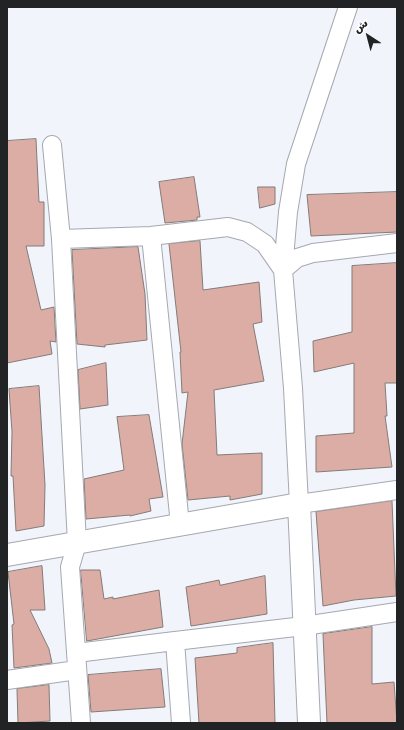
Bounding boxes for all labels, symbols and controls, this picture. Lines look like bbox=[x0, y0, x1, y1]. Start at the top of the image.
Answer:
north arrow bbox=[348, 16, 388, 56]
text: ش bbox=[351, 16, 371, 36]

